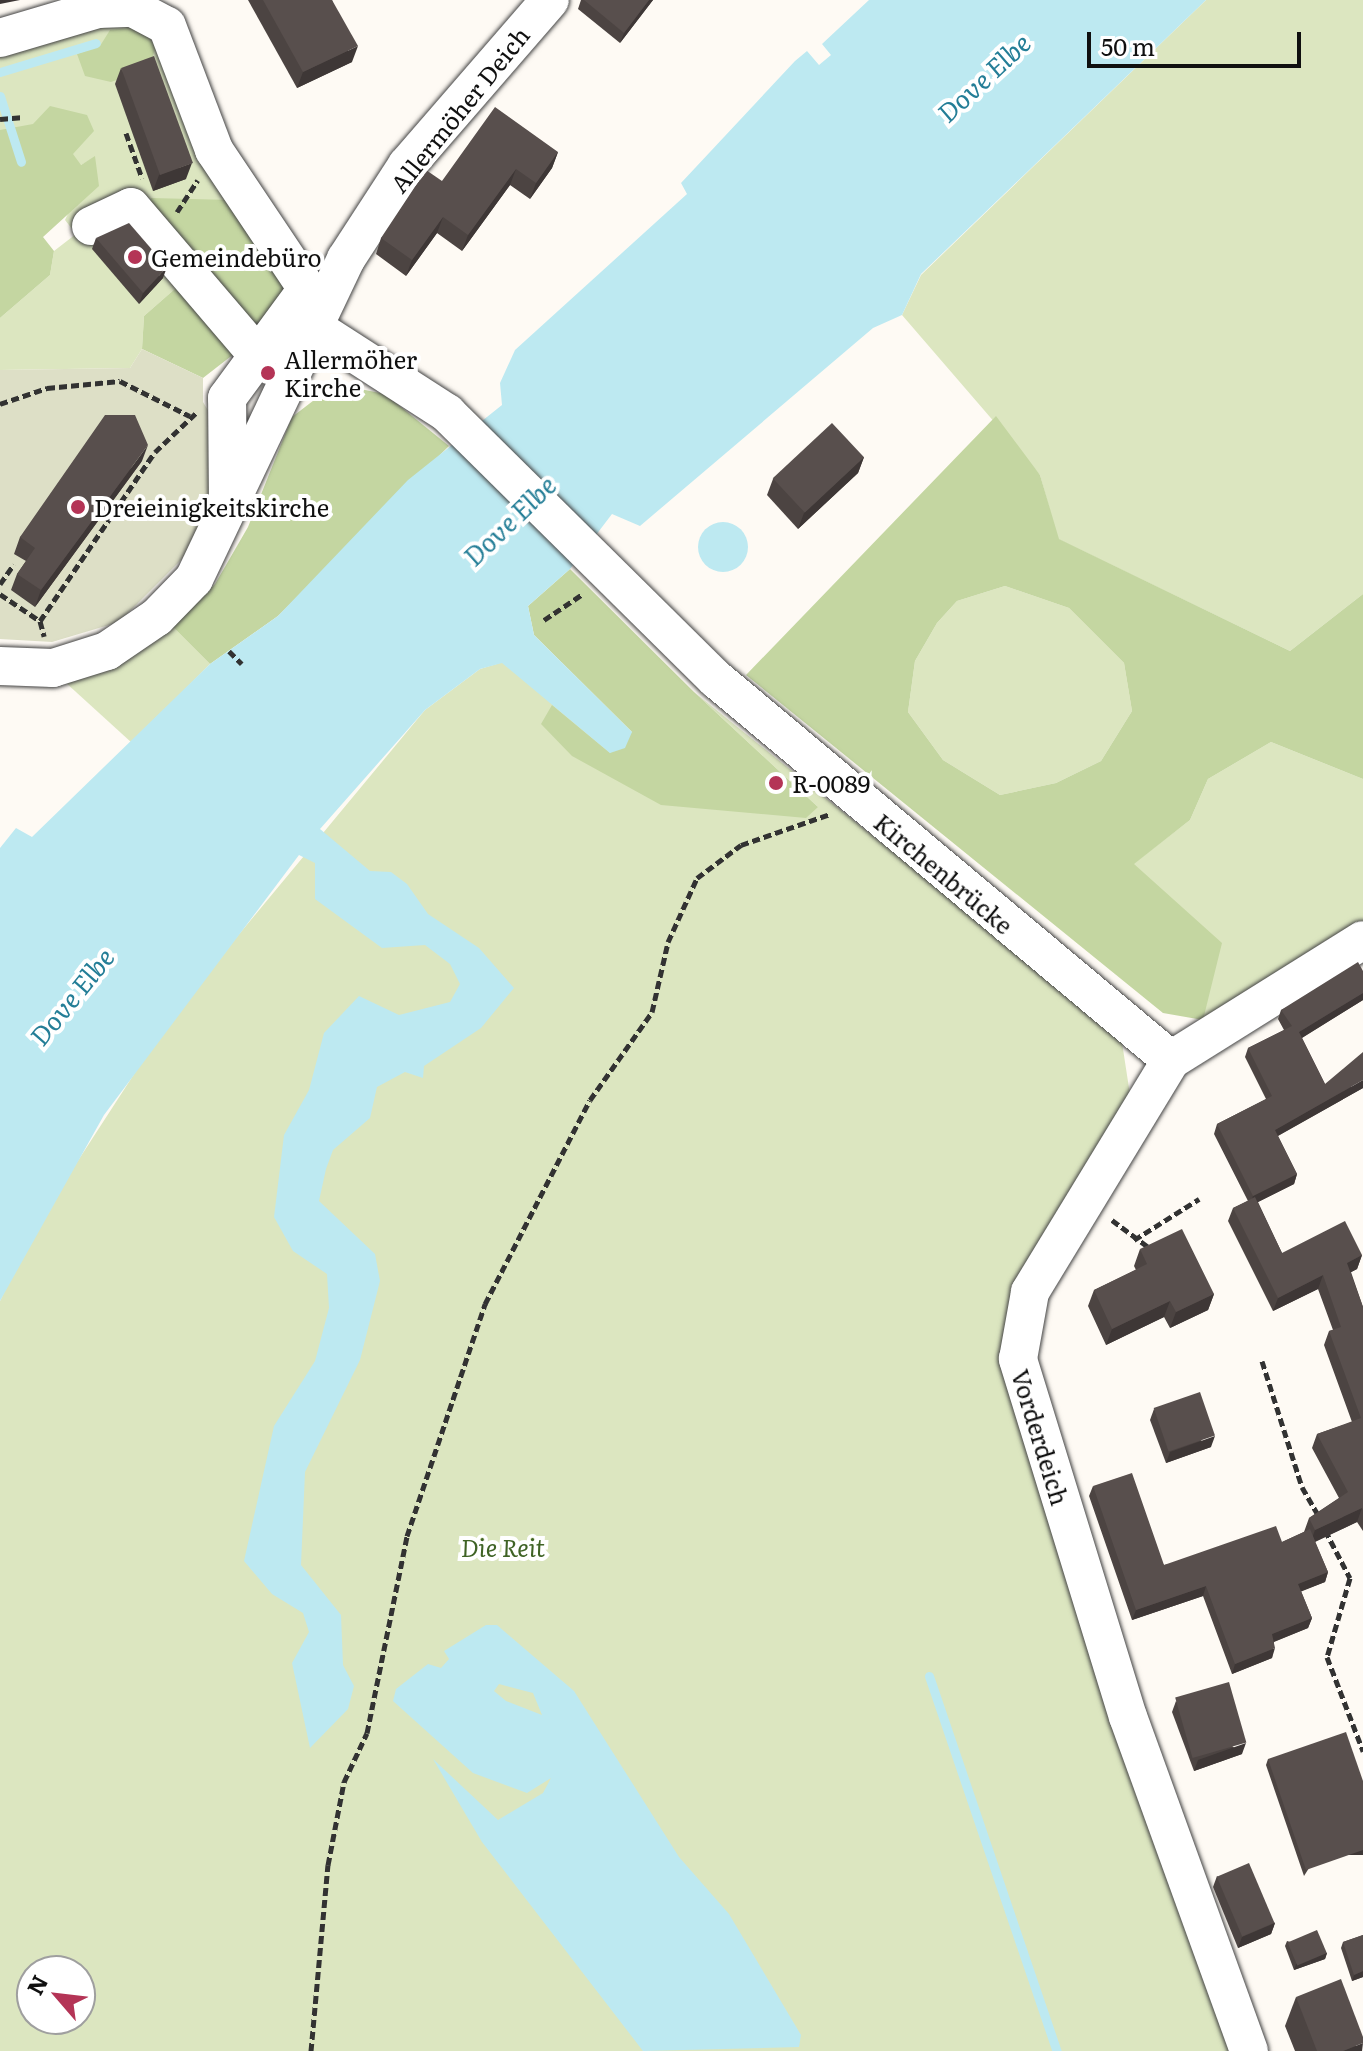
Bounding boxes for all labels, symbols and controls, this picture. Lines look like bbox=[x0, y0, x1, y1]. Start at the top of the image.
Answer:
scale bar bbox=[1091, 16, 1305, 66]
street label: Allermöher Deich bbox=[383, 20, 535, 198]
water label: Dove Elbe bbox=[930, 26, 1036, 128]
text: 50 m bbox=[1101, 28, 1155, 63]
place label: Gemeindebüro bbox=[151, 243, 322, 271]
marker: Gemeindebüro bbox=[126, 248, 144, 266]
place label: Allermöher Kirche bbox=[284, 345, 417, 401]
marker: Allermöher Kirche bbox=[259, 364, 277, 382]
water label: Dove Elbe bbox=[456, 469, 562, 571]
place label: Dreieinigkeitskirche bbox=[94, 493, 329, 521]
marker: Dreieinigkeitskirche bbox=[69, 498, 87, 516]
place label: R-0089 bbox=[792, 769, 870, 797]
marker: R-0089 bbox=[767, 774, 785, 792]
street label: Kirchenbrücke bbox=[869, 807, 1019, 939]
water label: Dove Elbe bbox=[22, 941, 120, 1051]
street label: Vorderdeich bbox=[1007, 1366, 1075, 1508]
park label: Die Reit bbox=[461, 1533, 545, 1561]
north arrow bbox=[16, 1955, 96, 2035]
text: N bbox=[17, 1969, 55, 2000]

